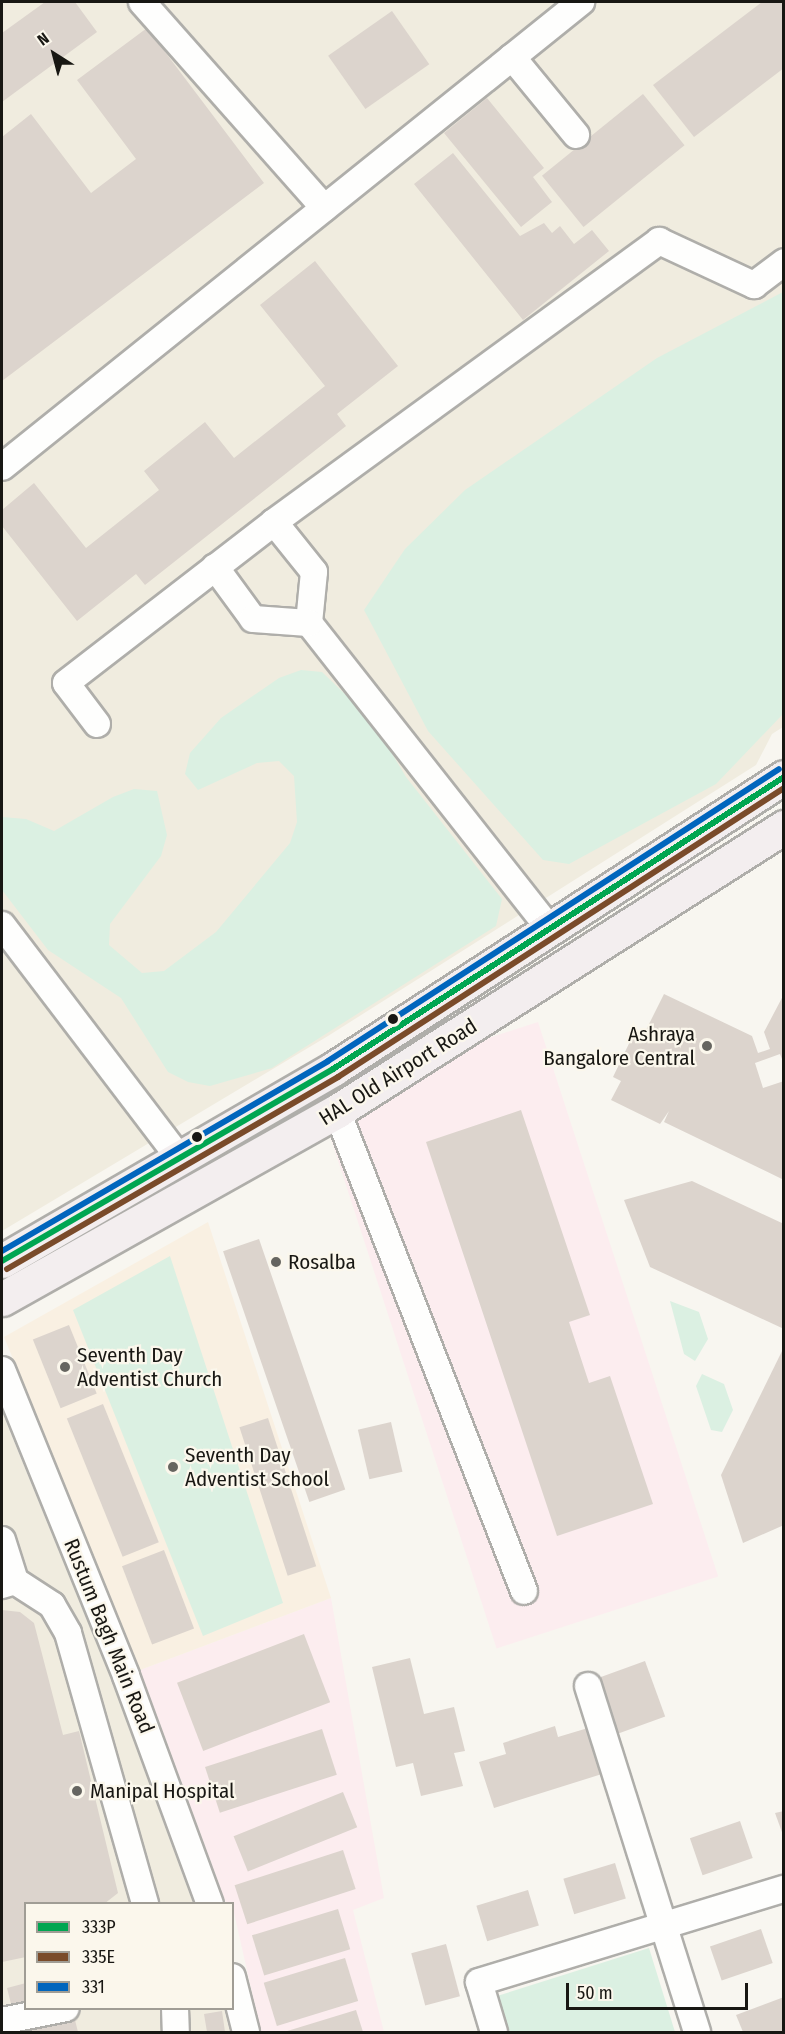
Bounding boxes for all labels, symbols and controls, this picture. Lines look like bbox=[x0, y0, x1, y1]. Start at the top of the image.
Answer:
north arrow bbox=[24, 24, 84, 84]
text: N bbox=[34, 29, 53, 50]
street label: HAL Old Airport Road bbox=[314, 1013, 482, 1131]
unlabelled marker bbox=[387, 1013, 399, 1025]
place label: Ashraya Bangalore Central bbox=[543, 1021, 695, 1071]
marker: Ashraya Bangalore Central bbox=[700, 1039, 714, 1053]
unlabelled marker bbox=[191, 1131, 203, 1143]
place label: Rosalba bbox=[288, 1249, 356, 1275]
marker: Rosalba bbox=[269, 1255, 283, 1269]
place label: Seventh Day Adventist Church bbox=[77, 1342, 222, 1392]
marker: Seventh Day Adventist Church bbox=[58, 1360, 72, 1374]
place label: Seventh Day Adventist School bbox=[185, 1442, 329, 1492]
marker: Seventh Day Adventist School bbox=[166, 1460, 180, 1474]
street label: Rustum Bagh Main Road bbox=[58, 1535, 160, 1737]
place label: Manipal Hospital bbox=[90, 1778, 235, 1804]
marker: Manipal Hospital bbox=[68, 1782, 86, 1800]
legend bbox=[24, 1902, 234, 2010]
text: 333P bbox=[82, 1916, 116, 1938]
text: 335E bbox=[82, 1946, 115, 1968]
scale bar bbox=[569, 1971, 750, 2009]
text: 331 bbox=[82, 1976, 105, 1998]
text: 50 m bbox=[577, 1982, 613, 2004]

